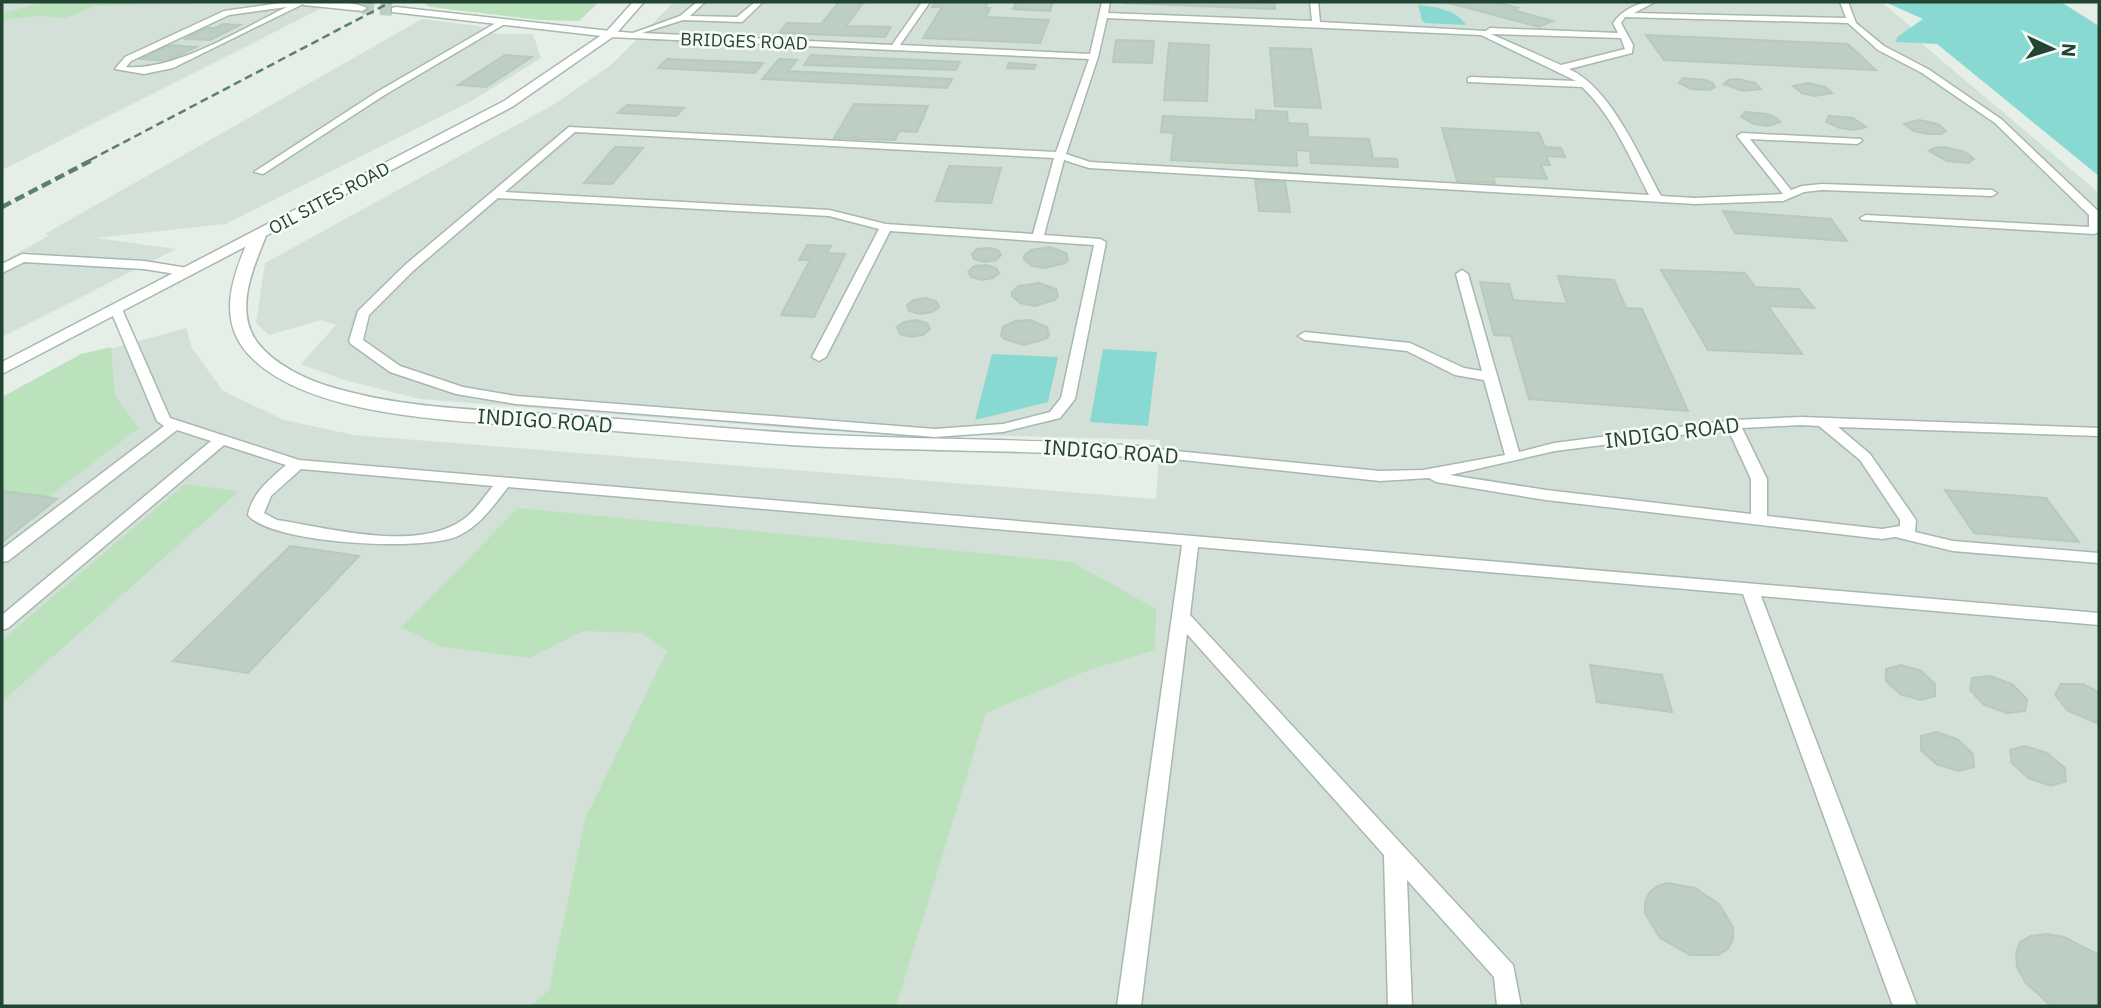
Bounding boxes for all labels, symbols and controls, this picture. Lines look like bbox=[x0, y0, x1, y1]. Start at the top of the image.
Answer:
north arrow bbox=[2017, 14, 2087, 84]
street label: BRIDGES ROAD bbox=[680, 27, 808, 55]
text: N bbox=[2057, 42, 2081, 58]
street label: OIL SITES ROAD bbox=[265, 156, 393, 240]
street label: INDIGO ROAD bbox=[476, 401, 614, 439]
street label: INDIGO ROAD bbox=[1603, 410, 1741, 454]
street label: INDIGO ROAD bbox=[1042, 432, 1180, 470]

